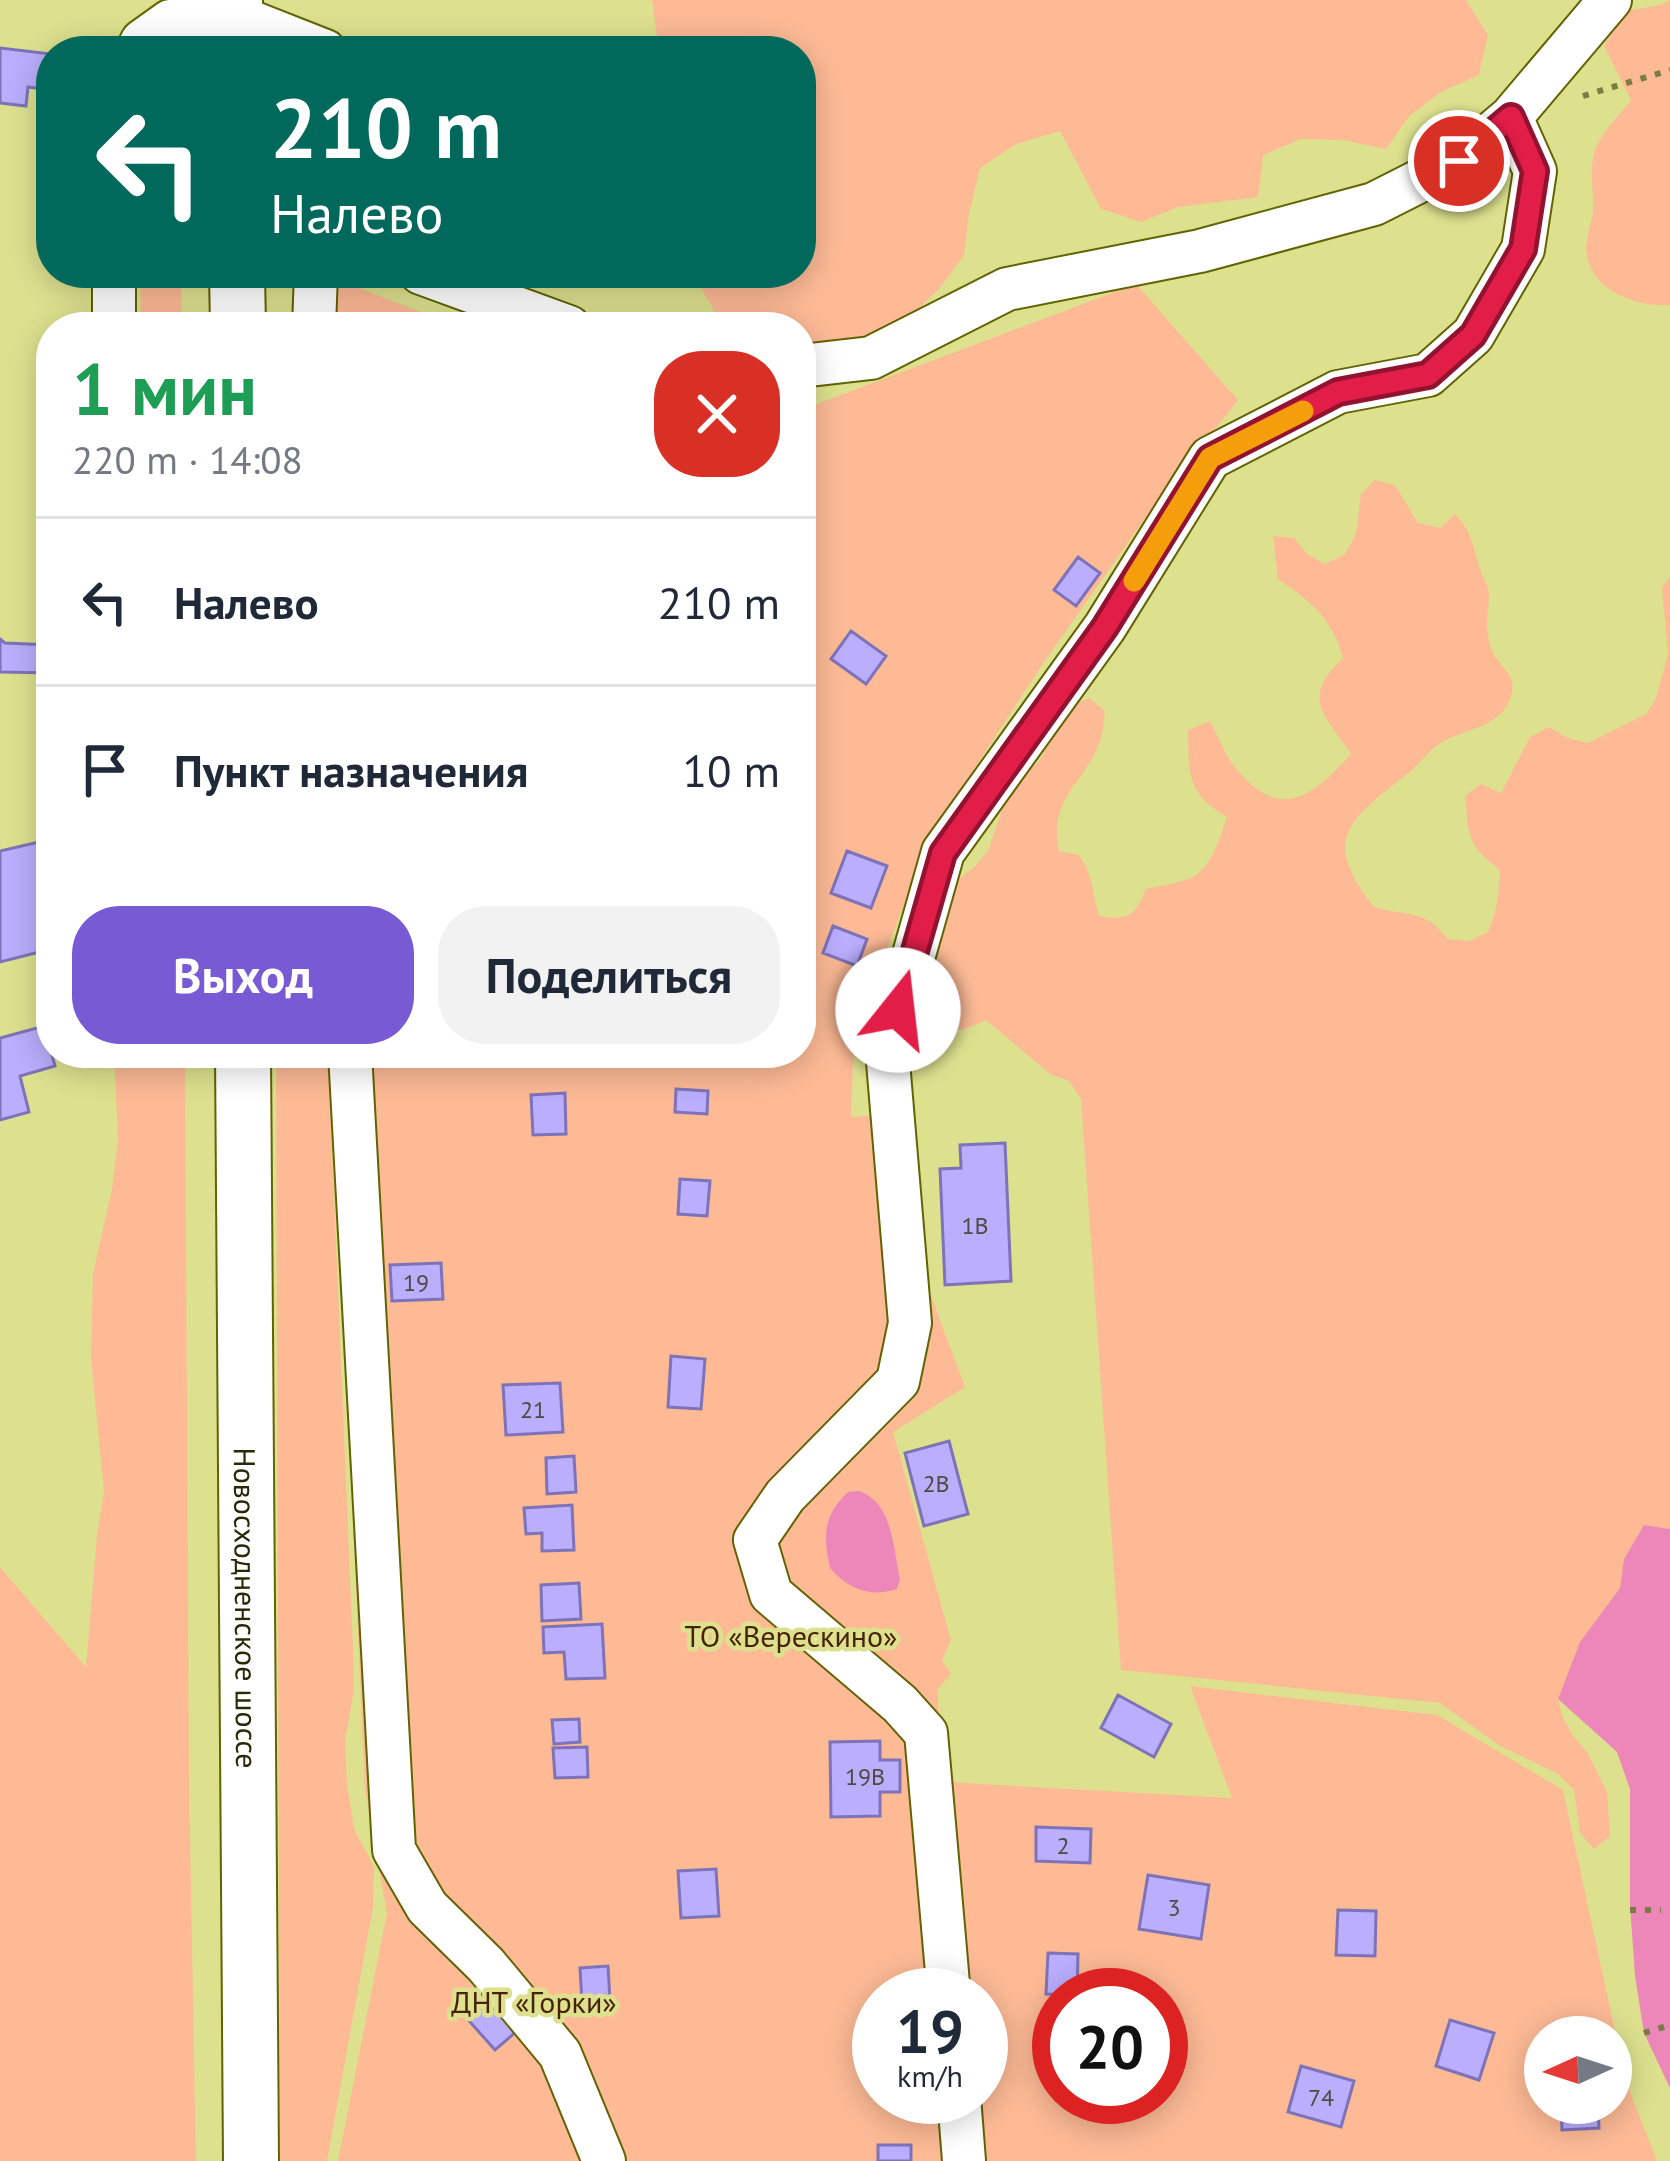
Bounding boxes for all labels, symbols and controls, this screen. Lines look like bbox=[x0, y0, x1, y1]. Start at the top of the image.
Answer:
text: 210 m bbox=[270, 72, 502, 181]
icon: left bbox=[72, 84, 228, 240]
pin bbox=[1408, 110, 1510, 212]
icon: arrive bbox=[1426, 128, 1492, 194]
text: Налево bbox=[270, 178, 444, 248]
text: 1 мин bbox=[72, 342, 257, 435]
button: close bbox=[654, 351, 780, 477]
text: 220 m · 14:08 bbox=[72, 434, 303, 485]
icon: left bbox=[72, 569, 138, 635]
text: Налево bbox=[174, 573, 319, 631]
text: 210 m bbox=[658, 573, 780, 631]
icon: arrive bbox=[72, 737, 138, 803]
text: Пункт назначения bbox=[174, 741, 528, 799]
text: 10 m bbox=[682, 741, 780, 799]
button: Выход bbox=[72, 906, 414, 1044]
button: Поделиться bbox=[438, 906, 780, 1044]
position arrow bbox=[835, 947, 961, 1073]
house number: 1В bbox=[961, 1210, 989, 1241]
house number: 19 bbox=[403, 1267, 429, 1298]
house number: 21 bbox=[520, 1394, 546, 1425]
street label: Новосходненское шоссе bbox=[226, 1447, 268, 1769]
house number: 2В bbox=[922, 1468, 950, 1499]
park label: ТО «Верескино» bbox=[685, 1616, 897, 1655]
house number: 19В bbox=[845, 1761, 885, 1792]
house number: 2 bbox=[1056, 1830, 1070, 1861]
house number: 3 bbox=[1167, 1892, 1181, 1923]
speed limit sign: 20 bbox=[1032, 1968, 1188, 2124]
park label: ДНТ «Горки» bbox=[451, 1982, 617, 2021]
text: 19 bbox=[896, 1992, 964, 2070]
north arrow bbox=[1524, 2016, 1632, 2124]
map controls bbox=[1524, 2016, 1632, 2124]
text: km/h bbox=[897, 2056, 963, 2095]
house number: 74 bbox=[1308, 2082, 1334, 2113]

